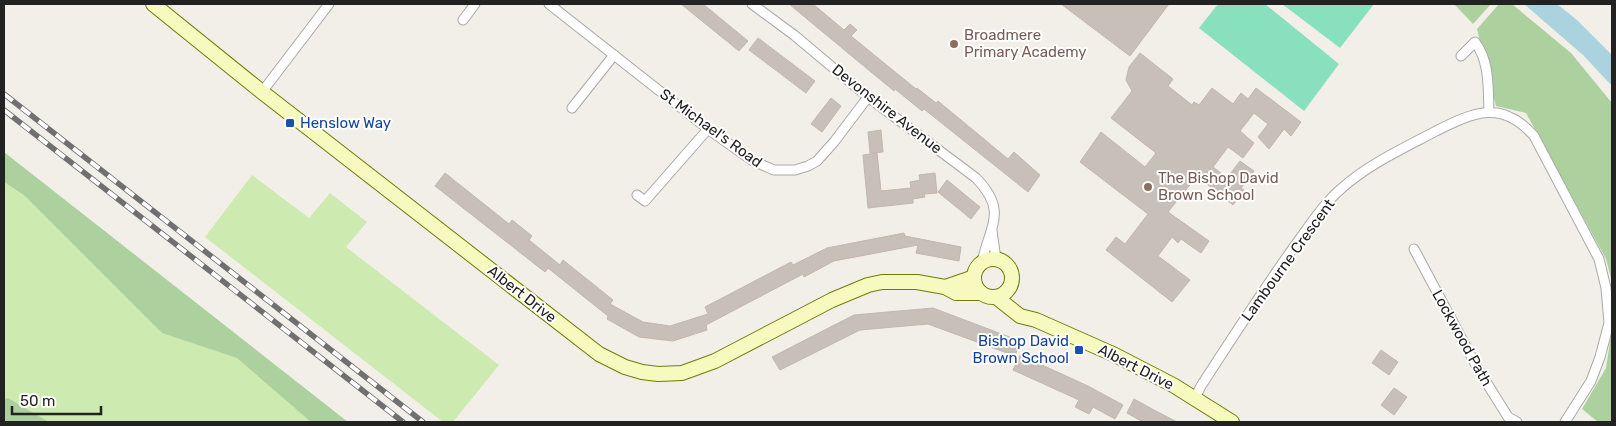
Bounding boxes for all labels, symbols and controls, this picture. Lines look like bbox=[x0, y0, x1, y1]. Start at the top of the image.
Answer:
place label: Broadmere Primary Academy bbox=[964, 26, 1087, 61]
marker: Broadmere Primary Academy bbox=[948, 38, 960, 50]
street label: Devonshire Avenue bbox=[829, 61, 945, 157]
street label: St Michael's Road bbox=[656, 85, 766, 171]
place label: Henslow Way bbox=[300, 114, 391, 132]
marker: Henslow Way bbox=[284, 117, 296, 129]
place label: The Bishop David Brown School bbox=[1158, 169, 1279, 204]
marker: The Bishop David Brown School bbox=[1142, 181, 1154, 193]
street label: Lambourne Crescent bbox=[1238, 195, 1338, 325]
street label: Albert Drive bbox=[484, 262, 560, 326]
street label: Lockwood Path bbox=[1428, 287, 1496, 389]
place label: Bishop David Brown School bbox=[973, 332, 1069, 367]
street label: Albert Drive bbox=[1095, 340, 1177, 394]
marker: Bishop David Brown School bbox=[1073, 344, 1085, 356]
scale bar bbox=[12, 384, 101, 416]
text: 50 m bbox=[20, 392, 55, 410]

